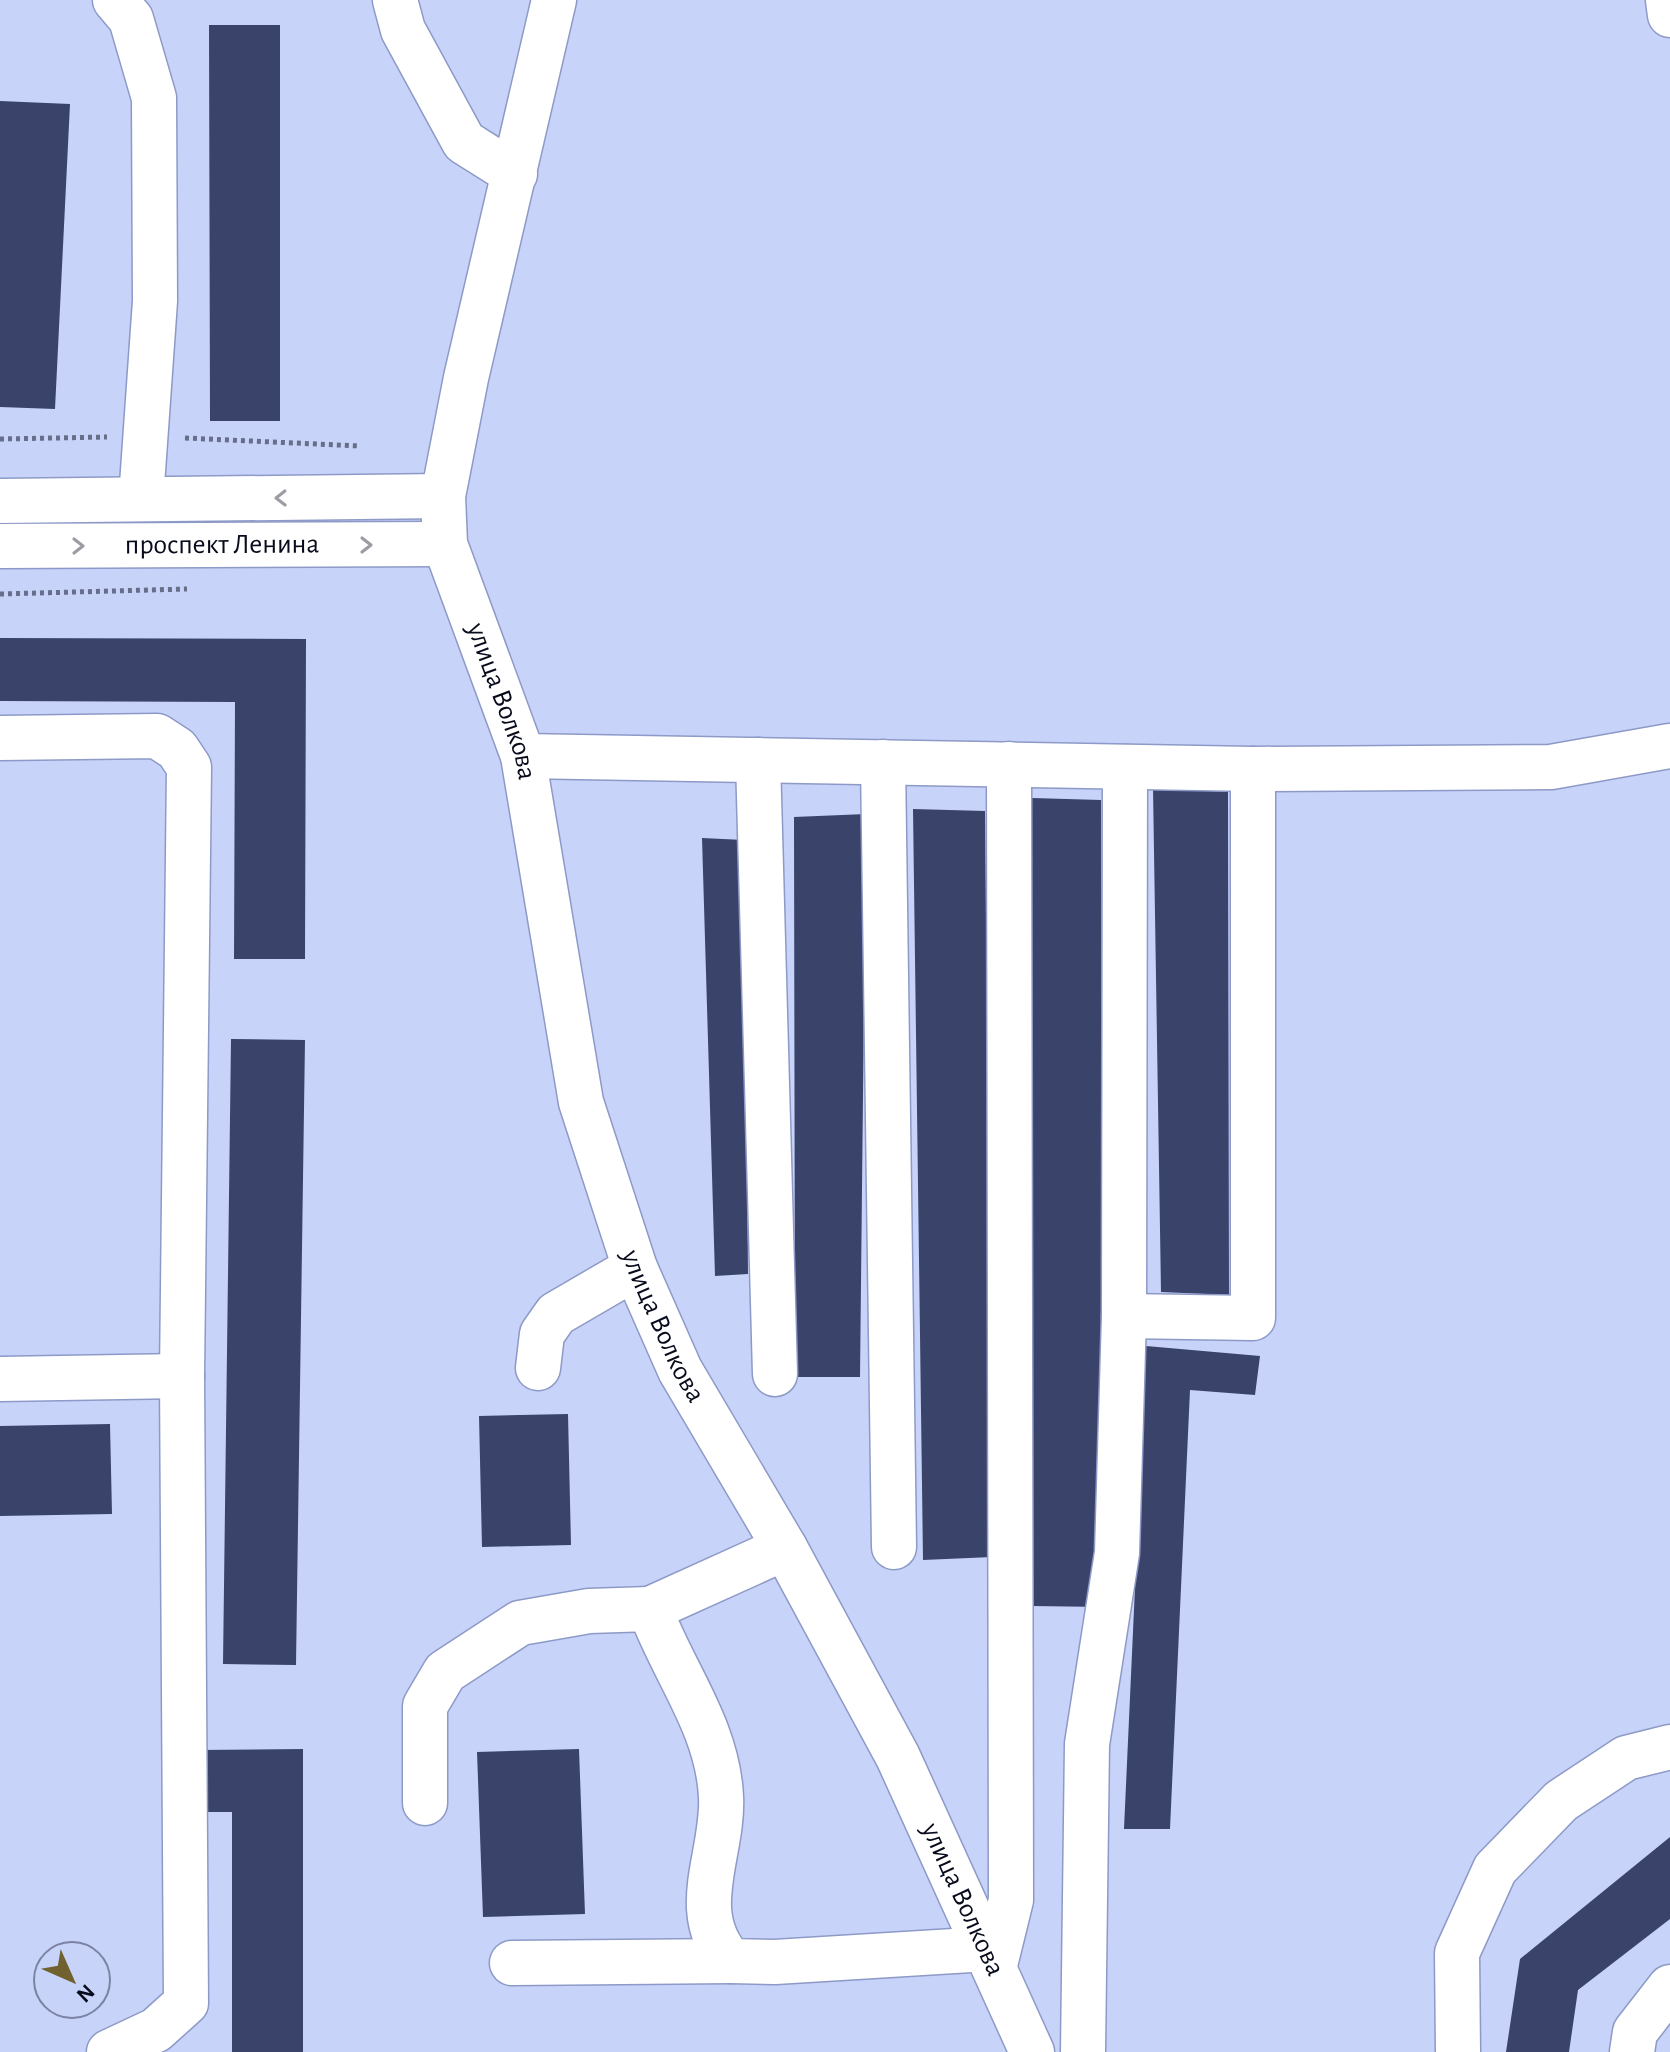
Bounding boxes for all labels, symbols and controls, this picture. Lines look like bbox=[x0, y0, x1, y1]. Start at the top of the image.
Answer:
one-way arrow bbox=[274, 489, 287, 506]
street label: проспект Ленина bbox=[125, 531, 320, 559]
one-way arrow bbox=[360, 536, 373, 554]
one-way arrow bbox=[72, 537, 85, 555]
street label: улица Волкова bbox=[461, 618, 541, 782]
street label: улица Волкова bbox=[616, 1246, 710, 1407]
street label: улица Волкова bbox=[916, 1818, 1010, 1980]
north arrow bbox=[32, 1940, 112, 2020]
text: N bbox=[72, 1980, 99, 2007]

